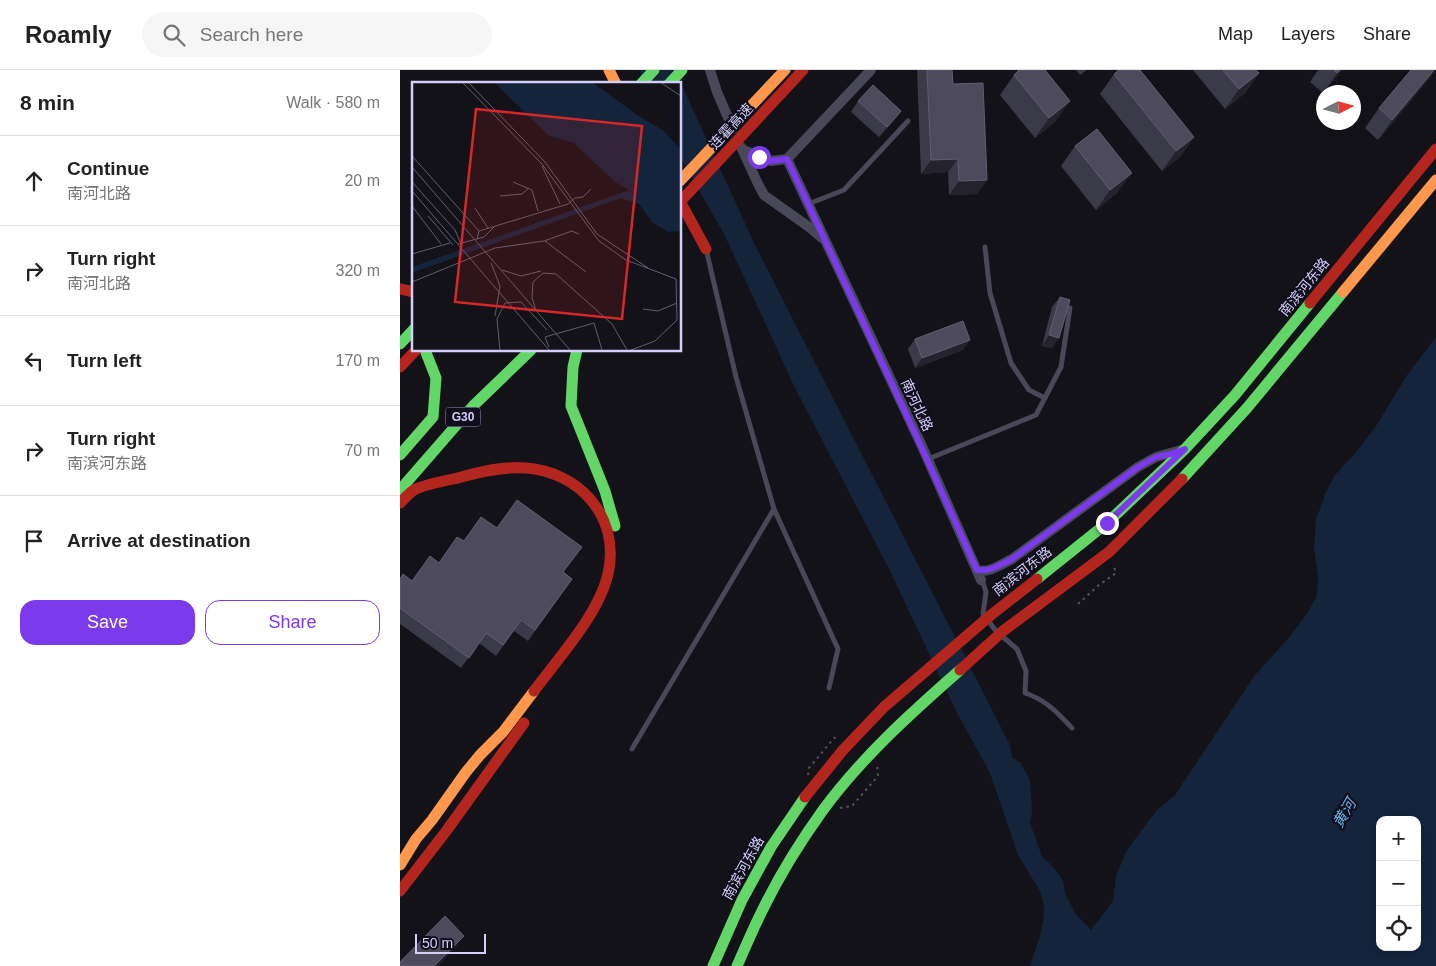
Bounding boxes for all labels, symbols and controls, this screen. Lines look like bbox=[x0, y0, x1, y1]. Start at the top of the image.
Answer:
search box bbox=[142, 12, 492, 57]
text: Roamly bbox=[25, 21, 112, 48]
icon: search bbox=[160, 21, 188, 49]
text: Search here bbox=[200, 24, 303, 45]
text: Map bbox=[1218, 24, 1253, 44]
text: Layers bbox=[1281, 24, 1335, 44]
text: Share bbox=[1363, 24, 1411, 44]
inset map bbox=[412, 82, 681, 351]
north arrow bbox=[1316, 85, 1361, 130]
text: 8 min bbox=[20, 91, 75, 114]
text: Walk · 580 m bbox=[286, 94, 380, 111]
street label: 连霍高速 bbox=[706, 100, 756, 152]
route start bbox=[748, 146, 771, 169]
text: Continue bbox=[67, 158, 149, 179]
icon: ahead bbox=[20, 167, 48, 195]
text: 20 m bbox=[344, 172, 380, 189]
text: 南河北路 bbox=[67, 185, 131, 202]
text: Turn right bbox=[67, 248, 155, 269]
street label: 南滨河东路 bbox=[1276, 255, 1332, 319]
icon: right bbox=[20, 257, 48, 285]
text: 320 m bbox=[336, 262, 380, 279]
text: 南河北路 bbox=[67, 275, 131, 292]
icon: left bbox=[20, 347, 48, 375]
text: Turn left bbox=[67, 350, 142, 371]
text: 170 m bbox=[336, 352, 380, 369]
street label: 南河北路 bbox=[898, 376, 936, 434]
road number: G30 bbox=[446, 408, 480, 427]
text: Turn right bbox=[67, 428, 155, 449]
icon: right bbox=[20, 437, 48, 465]
text: 70 m bbox=[344, 442, 380, 459]
text: 南滨河东路 bbox=[67, 455, 147, 472]
route end bbox=[1096, 512, 1119, 535]
icon: arrive bbox=[20, 527, 48, 555]
text: Arrive at destination bbox=[67, 530, 251, 551]
street label: 南滨河东路 bbox=[989, 543, 1055, 599]
button: Save bbox=[20, 600, 195, 645]
button: Share bbox=[205, 600, 380, 645]
water label: 黄河 bbox=[1329, 793, 1361, 830]
map controls bbox=[1376, 816, 1421, 951]
button: + bbox=[1376, 816, 1421, 861]
street label: 南滨河东路 bbox=[719, 834, 767, 902]
button: − bbox=[1376, 861, 1421, 906]
button: locate bbox=[1376, 906, 1421, 951]
scale bar bbox=[415, 931, 486, 954]
text: 50 m bbox=[422, 935, 453, 951]

